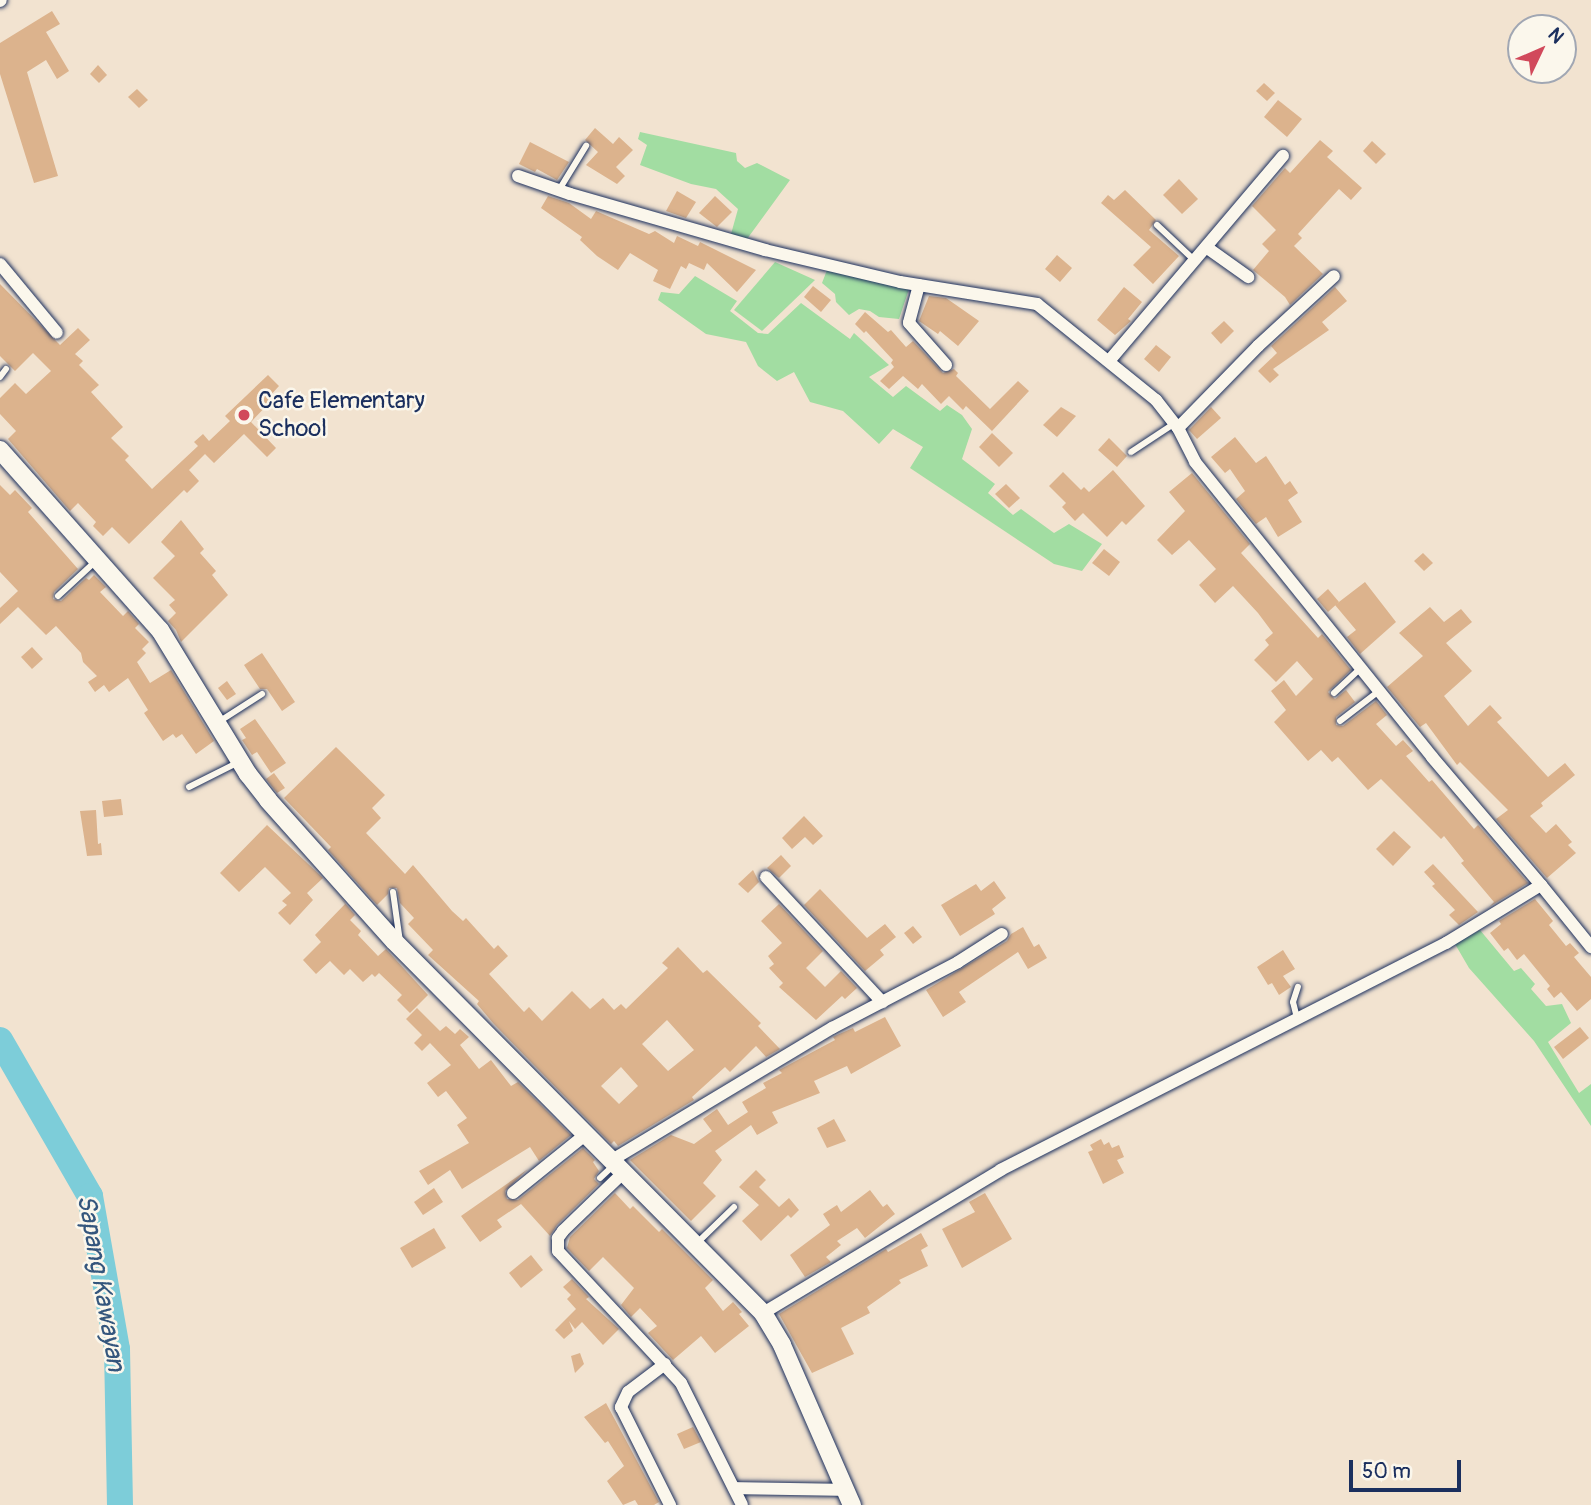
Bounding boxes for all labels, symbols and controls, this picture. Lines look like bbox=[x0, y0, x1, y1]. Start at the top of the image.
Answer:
north arrow bbox=[1507, 14, 1577, 84]
text: N bbox=[1543, 23, 1569, 49]
place label: Cafe Elementary School bbox=[258, 387, 425, 443]
marker: Cafe Elementary School bbox=[236, 407, 252, 423]
water label: Sapang Kawayan bbox=[69, 1192, 131, 1374]
scale bar bbox=[1353, 1446, 1465, 1490]
text: 50 m bbox=[1362, 1458, 1411, 1485]

